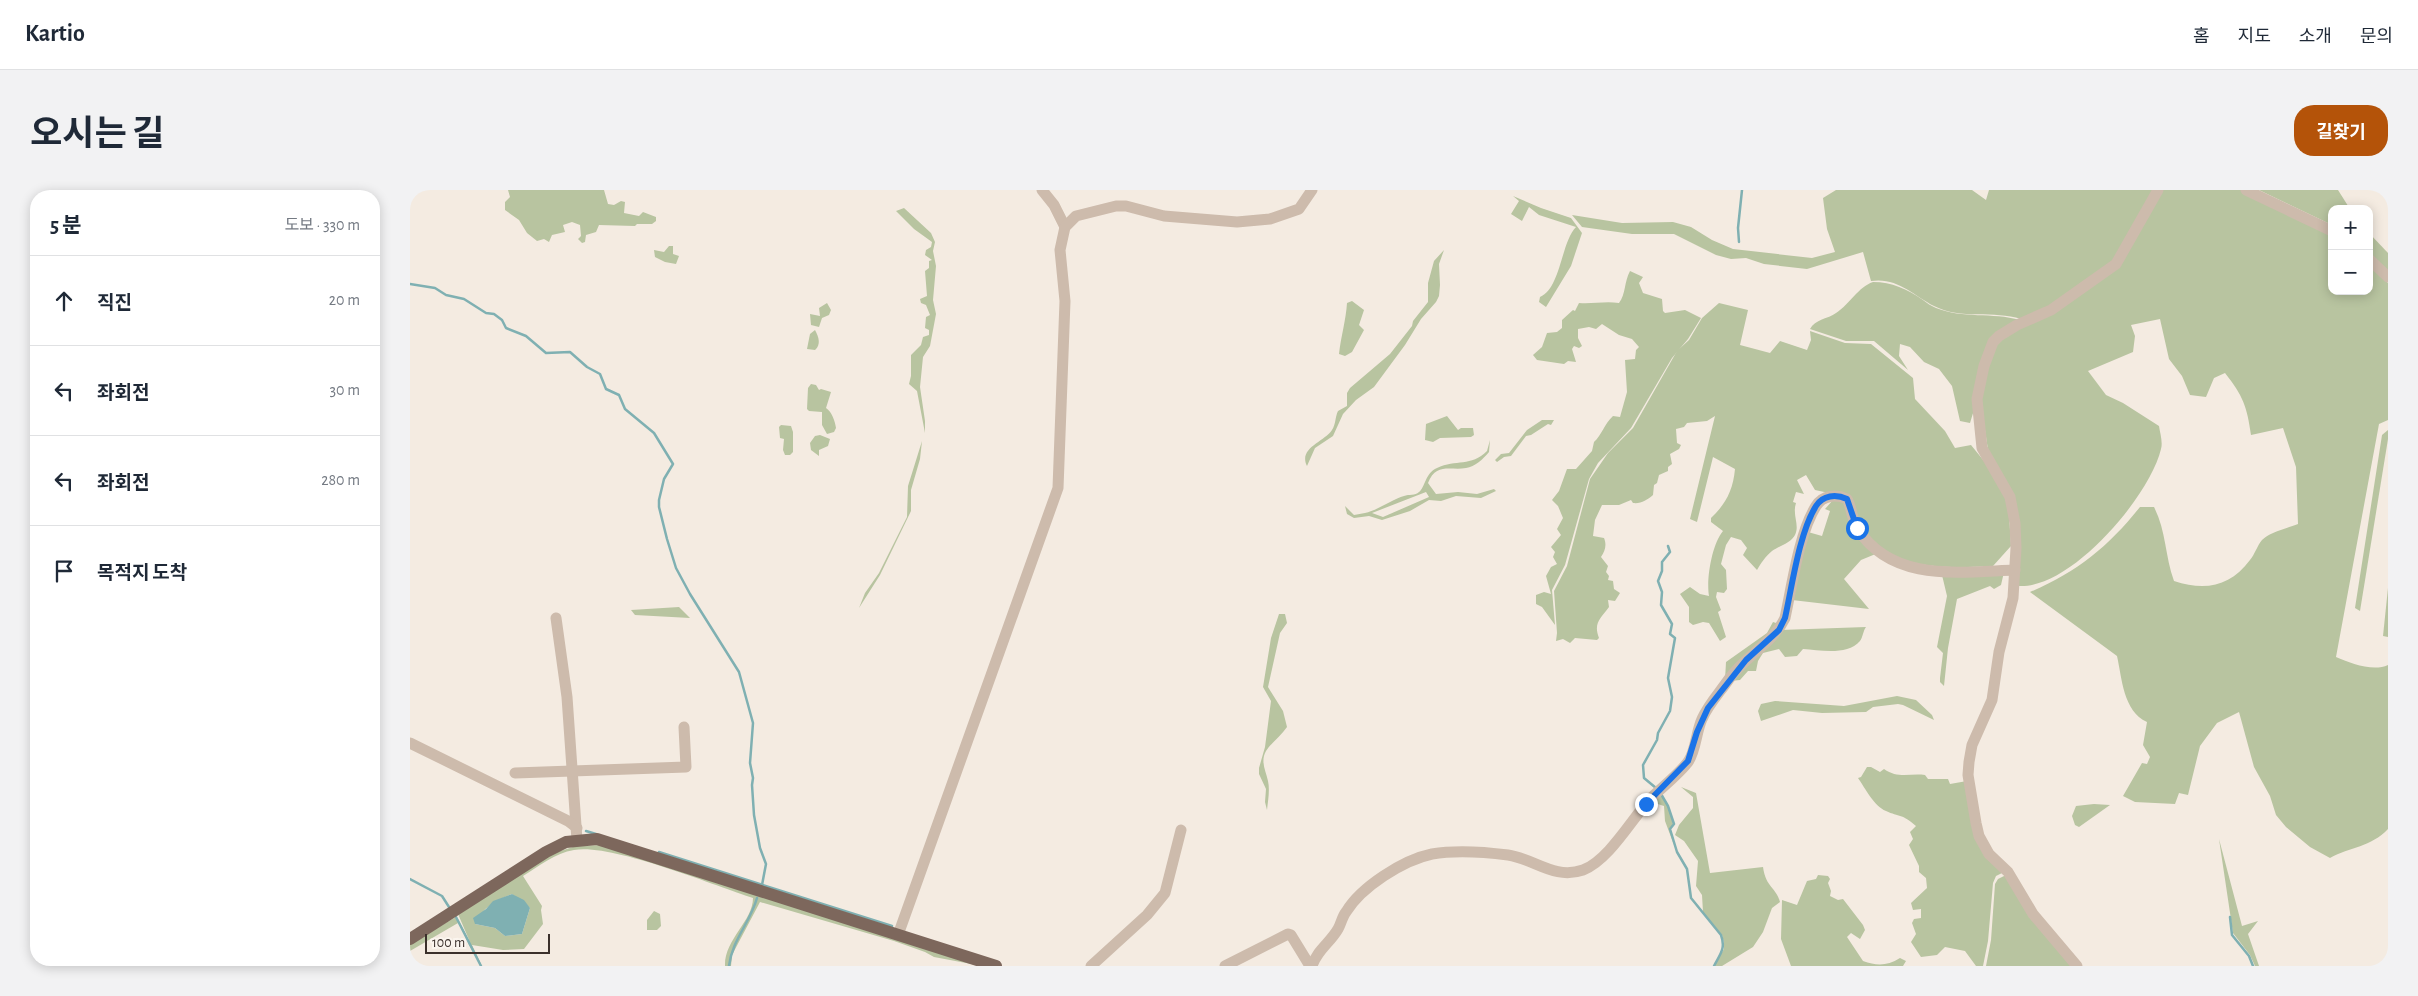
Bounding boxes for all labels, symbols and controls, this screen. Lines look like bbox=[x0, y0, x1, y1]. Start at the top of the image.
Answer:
text: Kartio bbox=[25, 22, 85, 46]
text: 홈 bbox=[2193, 28, 2210, 46]
text: 지도 bbox=[2238, 28, 2271, 46]
text: 소개 bbox=[2299, 28, 2332, 46]
text: 문의 bbox=[2360, 28, 2393, 46]
button: 길찾기 bbox=[2294, 105, 2388, 156]
text: 오시는 길 bbox=[30, 117, 164, 152]
map controls bbox=[2328, 205, 2373, 295]
button: + bbox=[2328, 205, 2373, 250]
text: 5 분 bbox=[50, 215, 82, 236]
text: 도보 · 330 m bbox=[285, 217, 360, 233]
button: − bbox=[2328, 250, 2373, 295]
icon: ahead bbox=[50, 287, 78, 315]
text: 20 m bbox=[329, 292, 360, 308]
text: 직진 bbox=[97, 294, 132, 313]
icon: left bbox=[50, 377, 78, 405]
text: 30 m bbox=[330, 382, 360, 398]
text: 좌회전 bbox=[97, 384, 149, 403]
icon: left bbox=[50, 467, 78, 495]
text: 280 m bbox=[321, 472, 360, 488]
text: 좌회전 bbox=[97, 474, 149, 493]
route start bbox=[1846, 517, 1869, 540]
icon: arrive bbox=[50, 557, 78, 585]
text: 목적지 도착 bbox=[97, 564, 187, 583]
route end bbox=[1635, 793, 1658, 816]
scale bar bbox=[425, 931, 550, 954]
text: 100 m bbox=[432, 936, 465, 950]

